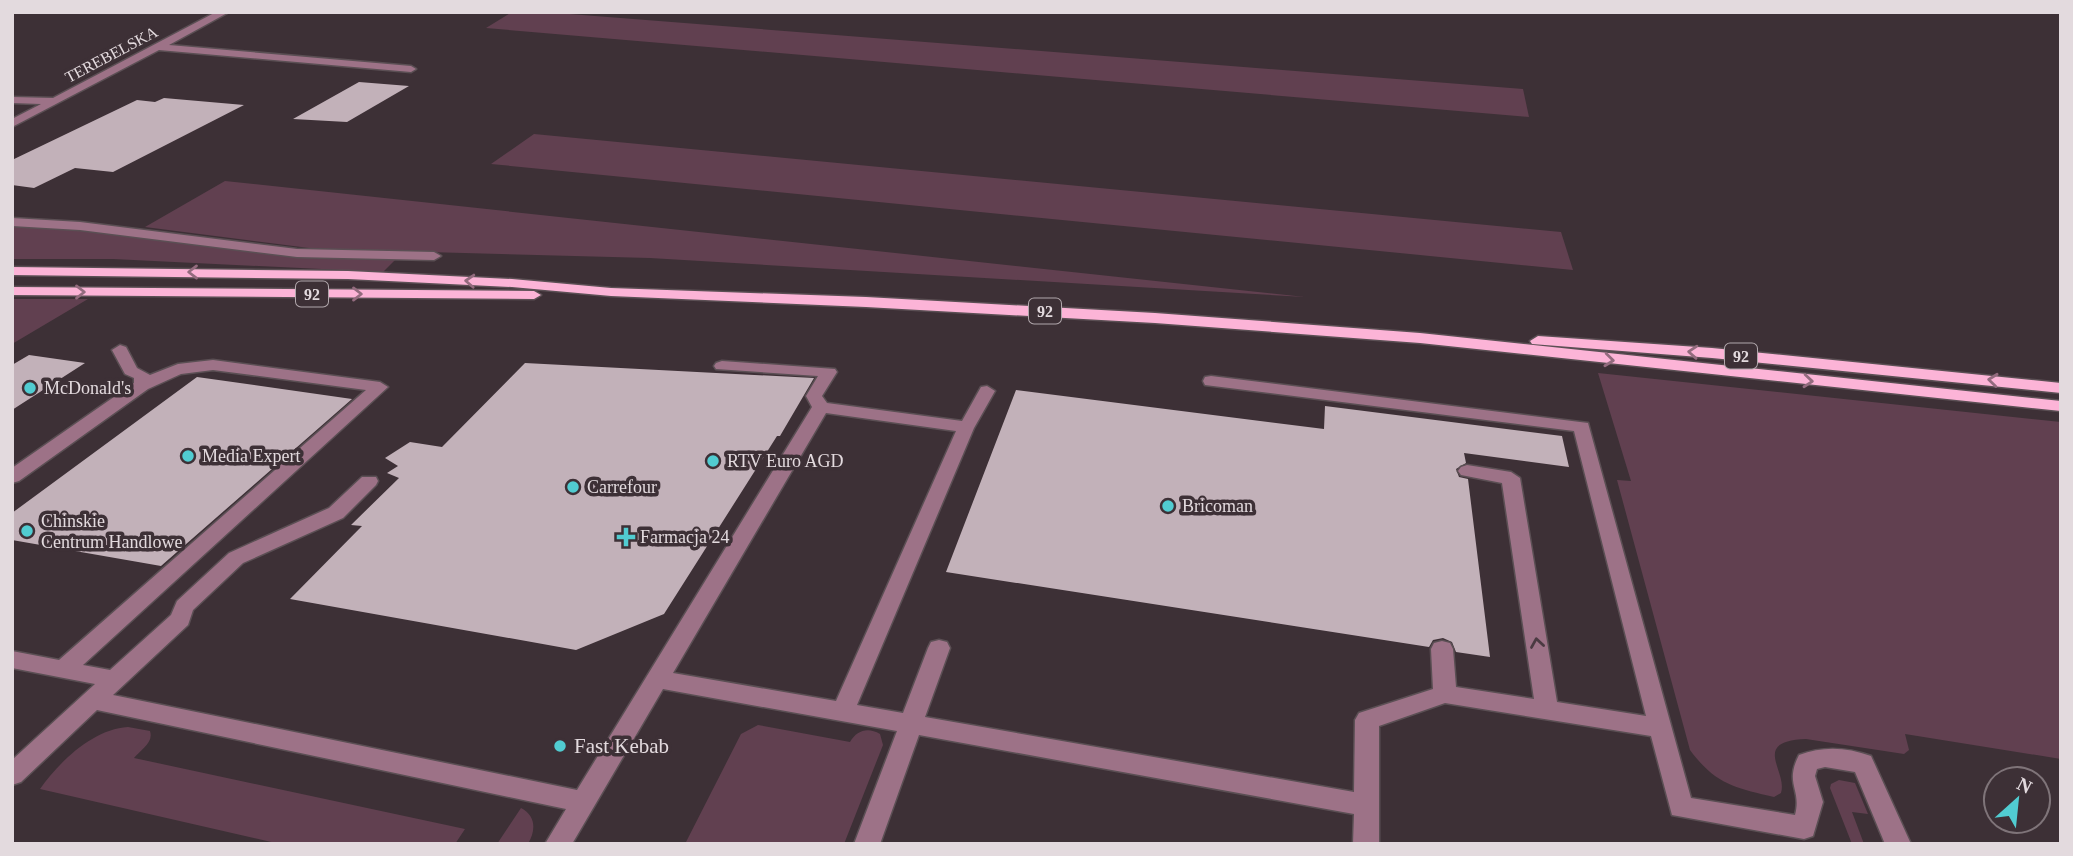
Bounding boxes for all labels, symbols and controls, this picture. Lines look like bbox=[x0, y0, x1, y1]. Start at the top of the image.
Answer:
street label: TEREBELSKA bbox=[62, 23, 161, 86]
one-way arrow bbox=[187, 264, 197, 280]
one-way arrow bbox=[464, 274, 475, 289]
road number: 92 bbox=[296, 282, 328, 306]
one-way arrow bbox=[76, 284, 86, 300]
one-way arrow bbox=[352, 286, 363, 302]
road number: 92 bbox=[1029, 298, 1061, 324]
road number: 92 bbox=[1725, 344, 1757, 368]
one-way arrow bbox=[1687, 345, 1698, 360]
one-way arrow bbox=[1603, 353, 1615, 368]
one-way arrow bbox=[1803, 373, 1814, 388]
one-way arrow bbox=[1987, 373, 1999, 388]
place label: McDonald's bbox=[44, 378, 131, 398]
marker: McDonald's bbox=[22, 380, 38, 396]
place label: Media Expert bbox=[202, 446, 300, 466]
marker: Media Expert bbox=[180, 448, 196, 464]
place label: RTV Euro AGD bbox=[727, 451, 844, 471]
marker: RTV Euro AGD bbox=[705, 453, 721, 469]
place label: Carrefour bbox=[587, 477, 657, 497]
marker: Carrefour bbox=[565, 479, 581, 495]
place label: Bricoman bbox=[1182, 496, 1253, 516]
marker: Bricoman bbox=[1160, 498, 1176, 514]
place label: Chinskie Centrum Handlowe bbox=[41, 511, 182, 552]
marker: Chinskie Centrum Handlowe bbox=[19, 523, 35, 539]
place label: Farmacja 24 bbox=[640, 527, 729, 547]
marker: Farmacja 24 bbox=[618, 529, 634, 545]
one-way arrow bbox=[1530, 637, 1545, 649]
place label: Fast Kebab bbox=[574, 734, 669, 758]
marker: Fast Kebab bbox=[552, 738, 568, 754]
north arrow bbox=[1982, 765, 2052, 835]
text: N bbox=[2014, 773, 2036, 798]

